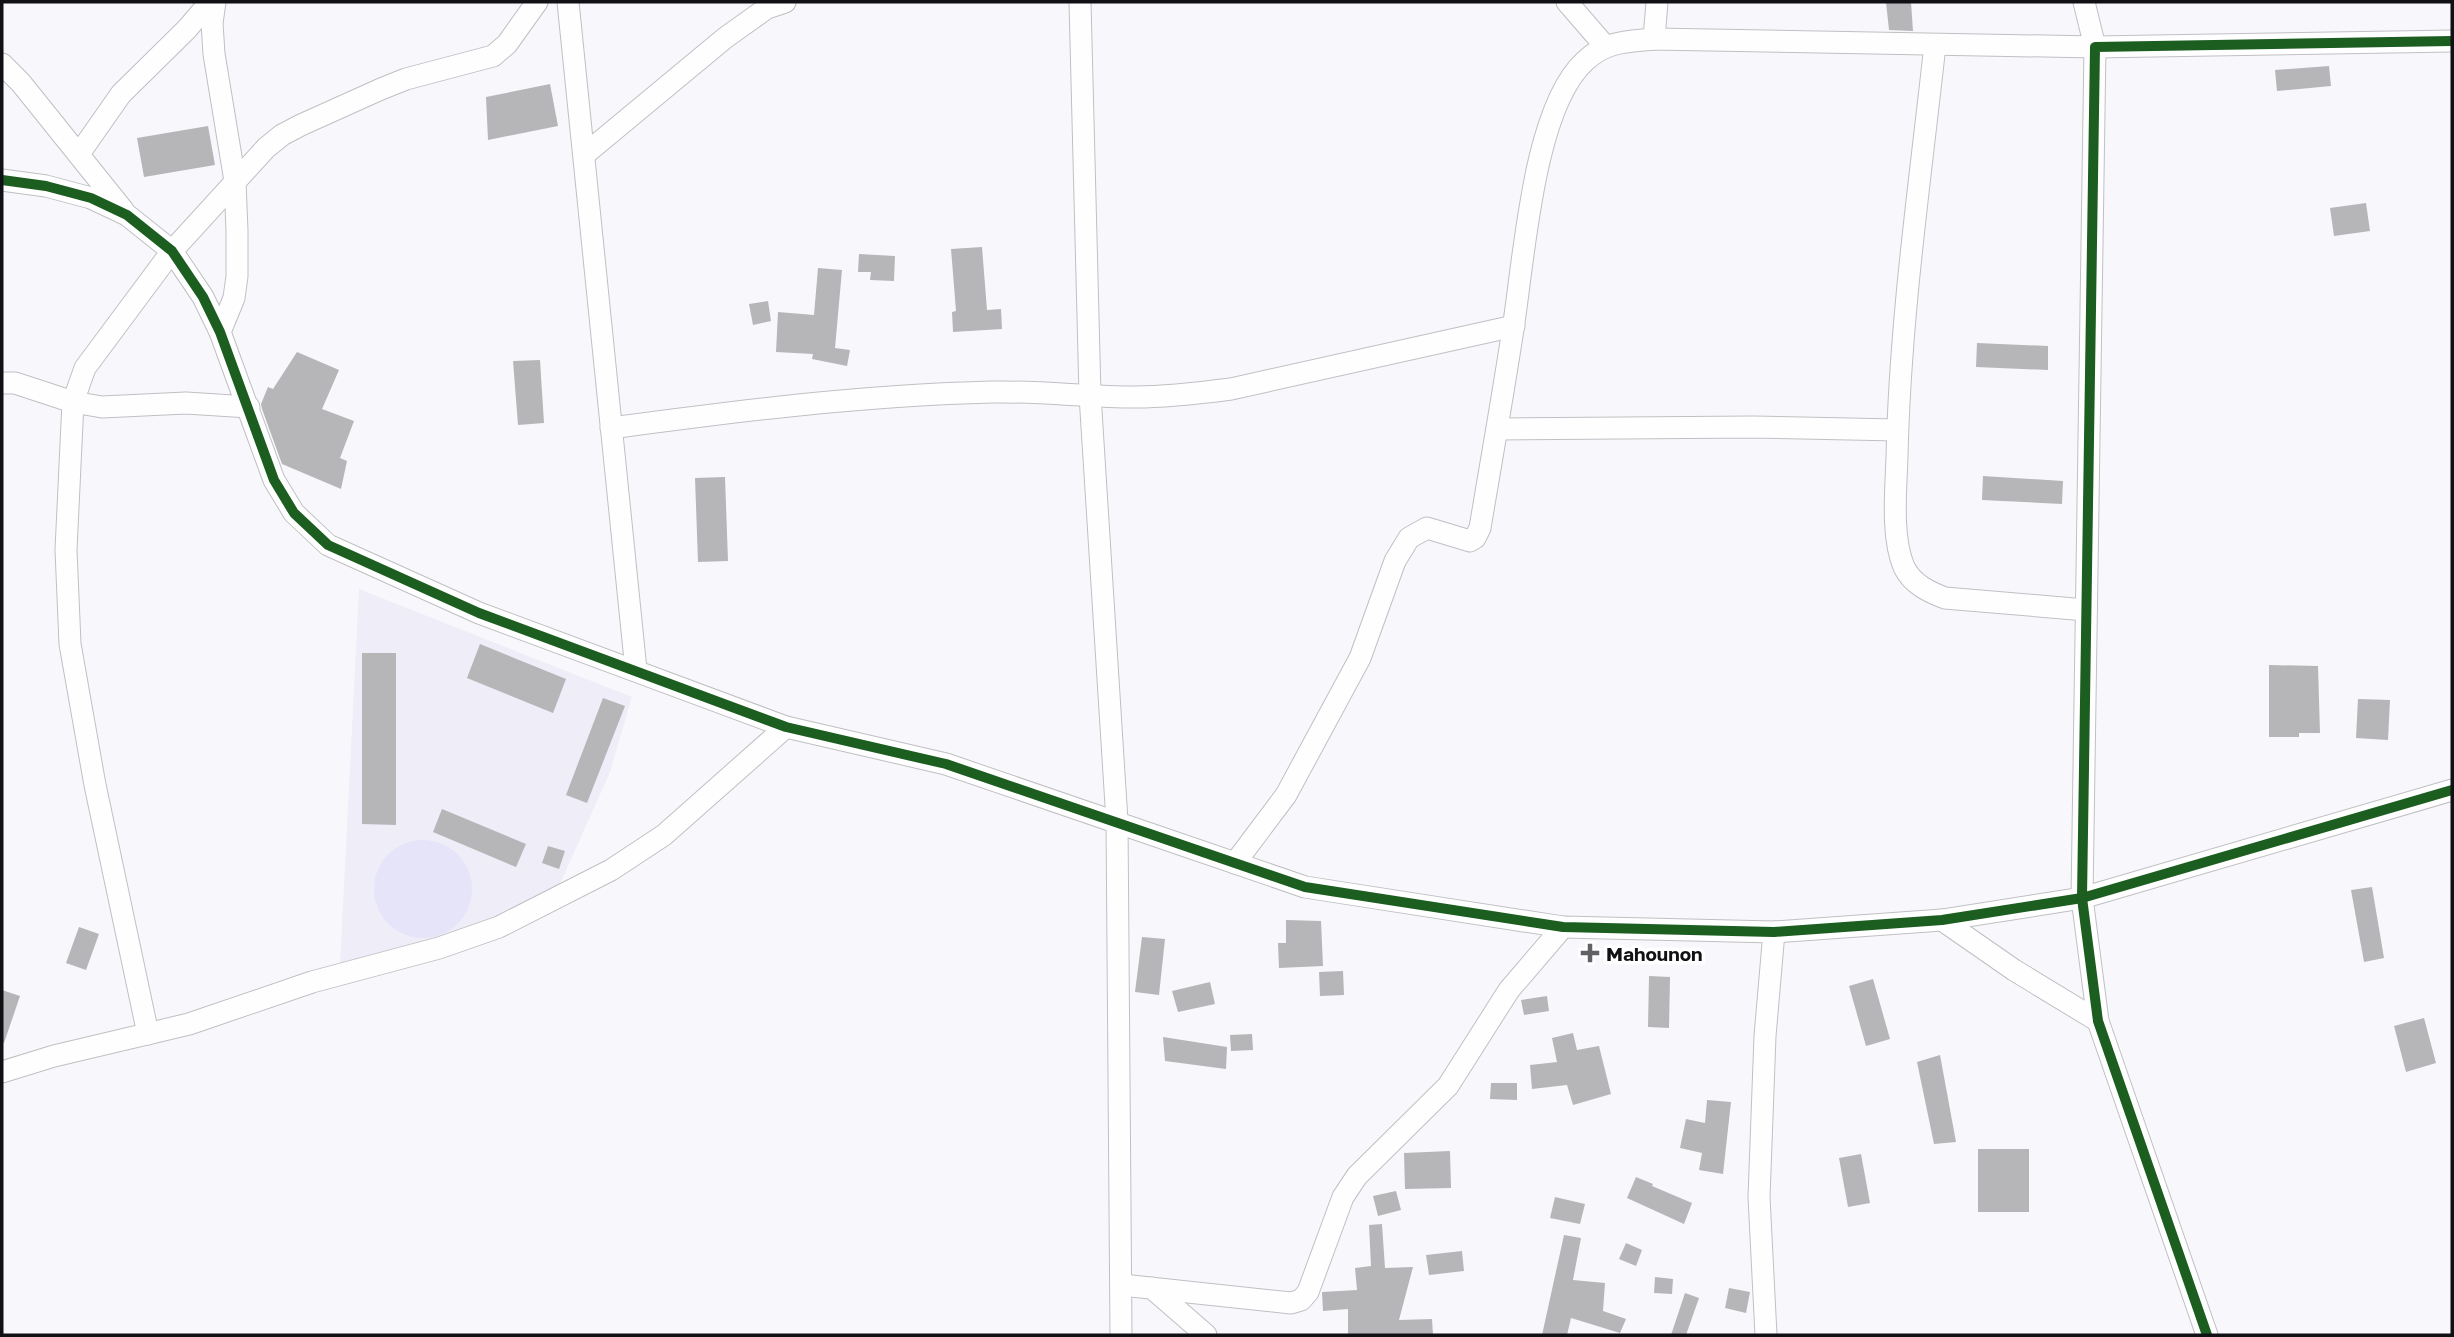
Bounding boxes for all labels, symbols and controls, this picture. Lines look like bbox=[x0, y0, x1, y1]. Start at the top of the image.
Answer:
place label: Mahounon bbox=[1606, 942, 1703, 965]
marker: Mahounon bbox=[1580, 943, 1600, 963]

